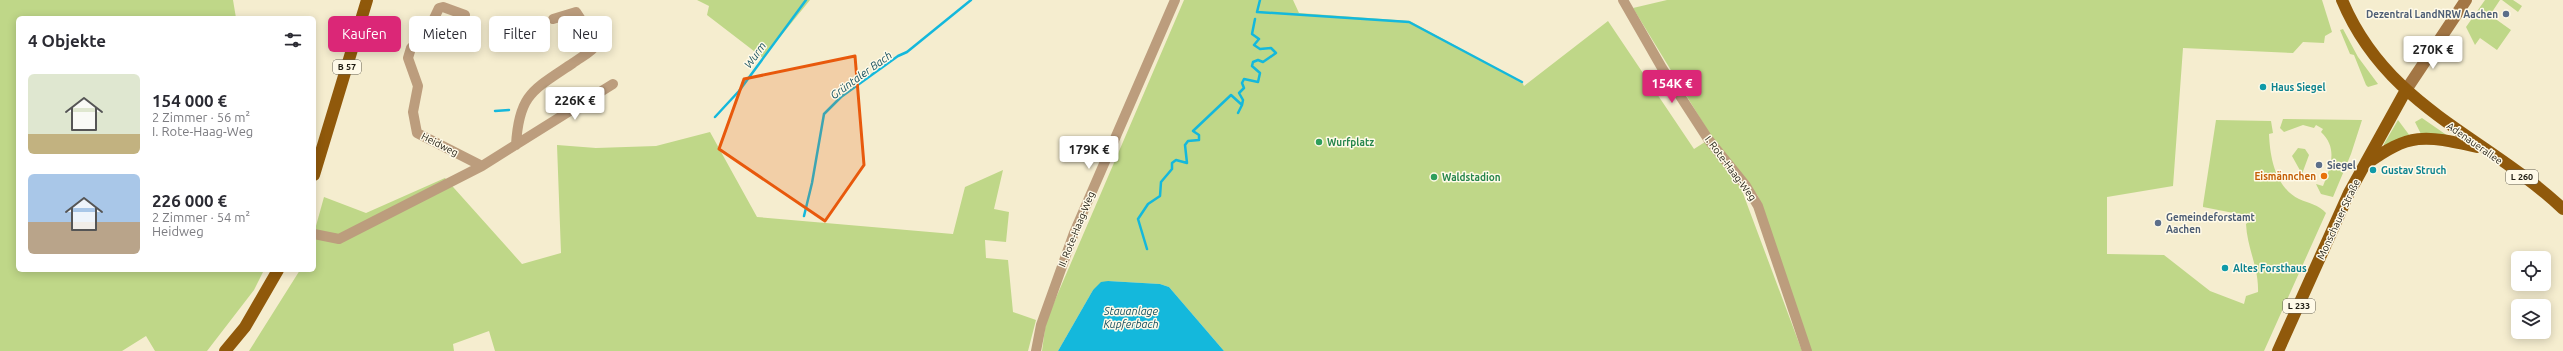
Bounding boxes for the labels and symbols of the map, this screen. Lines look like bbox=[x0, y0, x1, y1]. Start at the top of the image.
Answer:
place label: Dezentral LandNRW Aachen bbox=[2366, 9, 2498, 20]
marker: Dezentral LandNRW Aachen bbox=[2501, 9, 2511, 19]
pin: 270K € bbox=[2400, 36, 2466, 70]
water label: Wurm bbox=[742, 40, 768, 70]
water label: Grüntaler Bach bbox=[828, 49, 894, 101]
road number: B 57 bbox=[333, 60, 361, 74]
pin: 154K € bbox=[1639, 70, 1705, 104]
marker: Haus Siegel bbox=[2258, 82, 2268, 92]
place label: Haus Siegel bbox=[2271, 82, 2326, 93]
pin: 226K € bbox=[542, 87, 608, 121]
street label: Adenauerallee bbox=[2445, 120, 2505, 167]
street label: Heidweg bbox=[420, 131, 460, 158]
street label: I. Rote-Haag-Weg bbox=[1703, 134, 1758, 203]
pin: 179K € bbox=[1056, 136, 1122, 170]
marker: Wurfplatz bbox=[1314, 137, 1324, 147]
place label: Wurfplatz bbox=[1327, 137, 1374, 148]
marker: Siegel bbox=[2314, 160, 2324, 170]
place label: Siegel bbox=[2327, 160, 2356, 171]
marker: Gustav Struch bbox=[2368, 165, 2378, 175]
place label: Gustav Struch bbox=[2381, 165, 2447, 176]
road number: L 260 bbox=[2506, 170, 2538, 184]
place label: Eismännchen bbox=[2254, 171, 2316, 182]
marker: Eismännchen bbox=[2319, 171, 2329, 181]
marker: Waldstadion bbox=[1429, 172, 1439, 182]
place label: Waldstadion bbox=[1442, 172, 1501, 183]
street label: Monschauer Straße bbox=[2315, 177, 2362, 261]
street label: II. Rote-Haag-Weg bbox=[1056, 190, 1097, 269]
place label: Gemeindeforstamt Aachen bbox=[2166, 212, 2256, 235]
marker: Gemeindeforstamt Aachen bbox=[2153, 218, 2163, 228]
marker: Altes Forsthaus bbox=[2220, 263, 2230, 273]
place label: Altes Forsthaus bbox=[2233, 263, 2307, 274]
road number: L 233 bbox=[2283, 299, 2315, 313]
water label: Stauanlage Kupferbach bbox=[1103, 305, 1159, 330]

